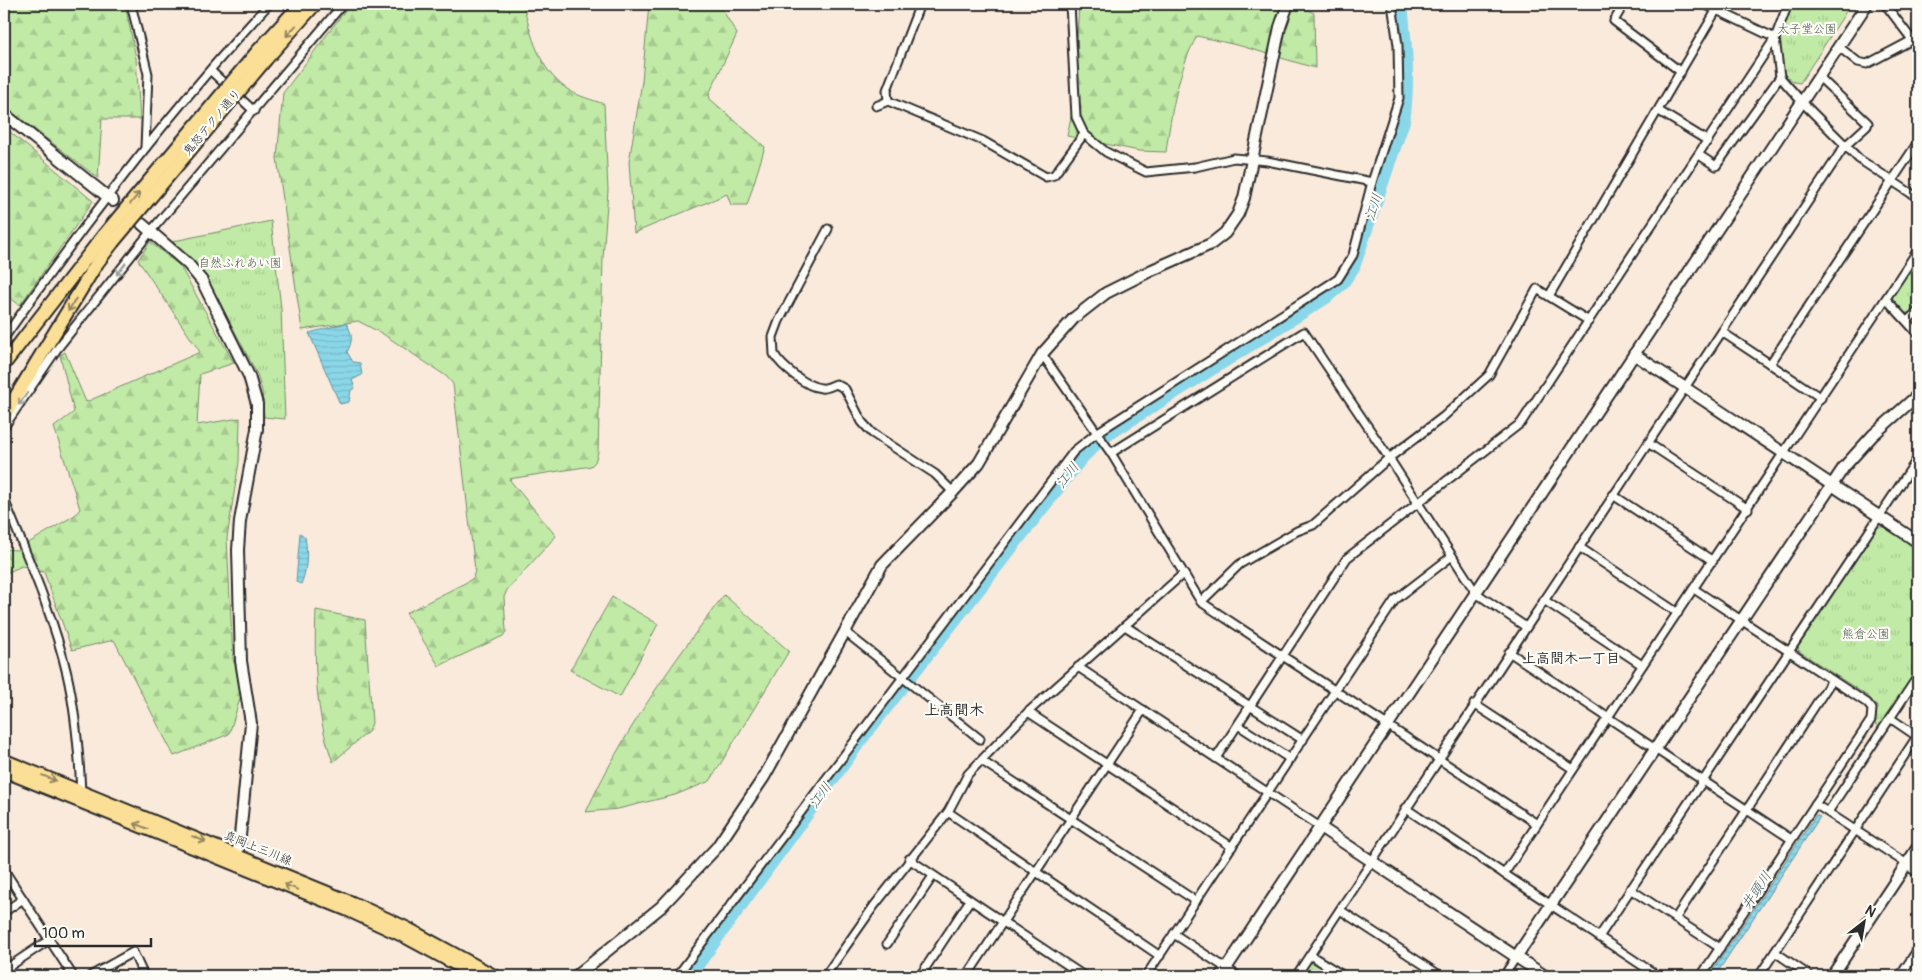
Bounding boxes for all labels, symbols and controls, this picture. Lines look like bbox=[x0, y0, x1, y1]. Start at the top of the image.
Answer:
park label: 太子堂公園 bbox=[1777, 22, 1837, 37]
one-way arrow bbox=[285, 25, 296, 38]
street label: 鬼怒テクノ通り bbox=[180, 86, 245, 159]
one-way arrow bbox=[129, 191, 140, 204]
water label: 江川 bbox=[1361, 191, 1386, 223]
park label: 自然ふれあい園 bbox=[198, 256, 282, 271]
one-way arrow bbox=[115, 262, 126, 275]
one-way arrow bbox=[67, 298, 77, 312]
one-way arrow bbox=[18, 392, 28, 406]
water label: 江川 bbox=[1052, 459, 1083, 492]
park label: 熊倉公園 bbox=[1842, 627, 1890, 642]
district label: 上高間木一丁目 bbox=[1522, 650, 1620, 667]
district label: 上高間木 bbox=[924, 701, 984, 720]
one-way arrow bbox=[41, 774, 56, 784]
water label: 江川 bbox=[805, 779, 836, 812]
one-way arrow bbox=[134, 821, 149, 830]
street label: 真岡上三川線 bbox=[222, 828, 294, 869]
one-way arrow bbox=[192, 836, 207, 845]
water label: 井頭川 bbox=[1738, 868, 1775, 912]
one-way arrow bbox=[284, 882, 299, 892]
north arrow bbox=[1840, 898, 1890, 948]
text: N bbox=[1862, 902, 1879, 921]
scale bar bbox=[35, 915, 151, 947]
text: 100 m bbox=[42, 924, 85, 943]

